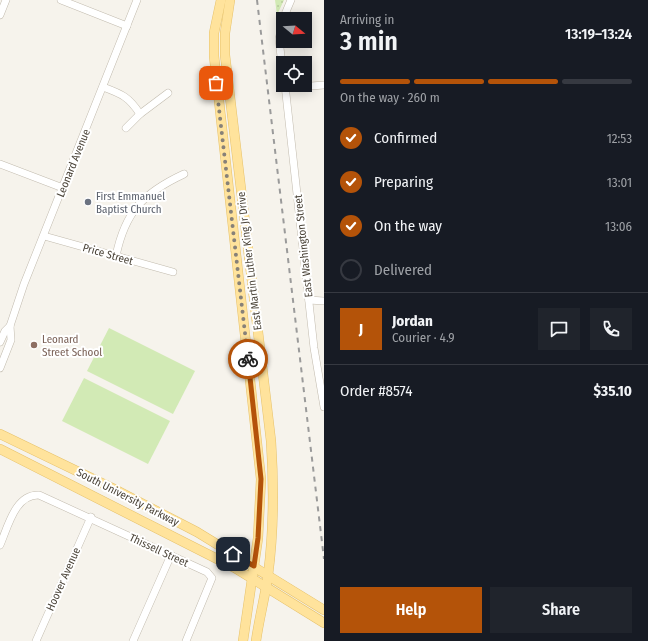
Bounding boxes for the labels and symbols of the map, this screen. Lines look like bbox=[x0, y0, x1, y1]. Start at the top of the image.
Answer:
north arrow bbox=[276, 12, 312, 48]
pin bbox=[199, 66, 233, 100]
street label: Leonard Avenue bbox=[54, 127, 93, 199]
place label: First Emmanuel Baptist Church bbox=[96, 190, 165, 216]
street label: East Martin Luther King Jr Drive bbox=[235, 191, 264, 331]
street label: East Washington Street bbox=[292, 193, 315, 298]
marker: First Emmanuel Baptist Church bbox=[83, 197, 93, 207]
street label: Price Street bbox=[81, 241, 135, 268]
place label: Leonard Street School bbox=[42, 333, 102, 359]
courier bbox=[228, 339, 268, 379]
marker: Leonard Street School bbox=[29, 340, 39, 350]
street label: South University Parkway bbox=[74, 466, 181, 529]
street label: Thissell Street bbox=[127, 531, 191, 570]
pin bbox=[216, 537, 250, 571]
street label: Hoover Avenue bbox=[44, 546, 83, 613]

